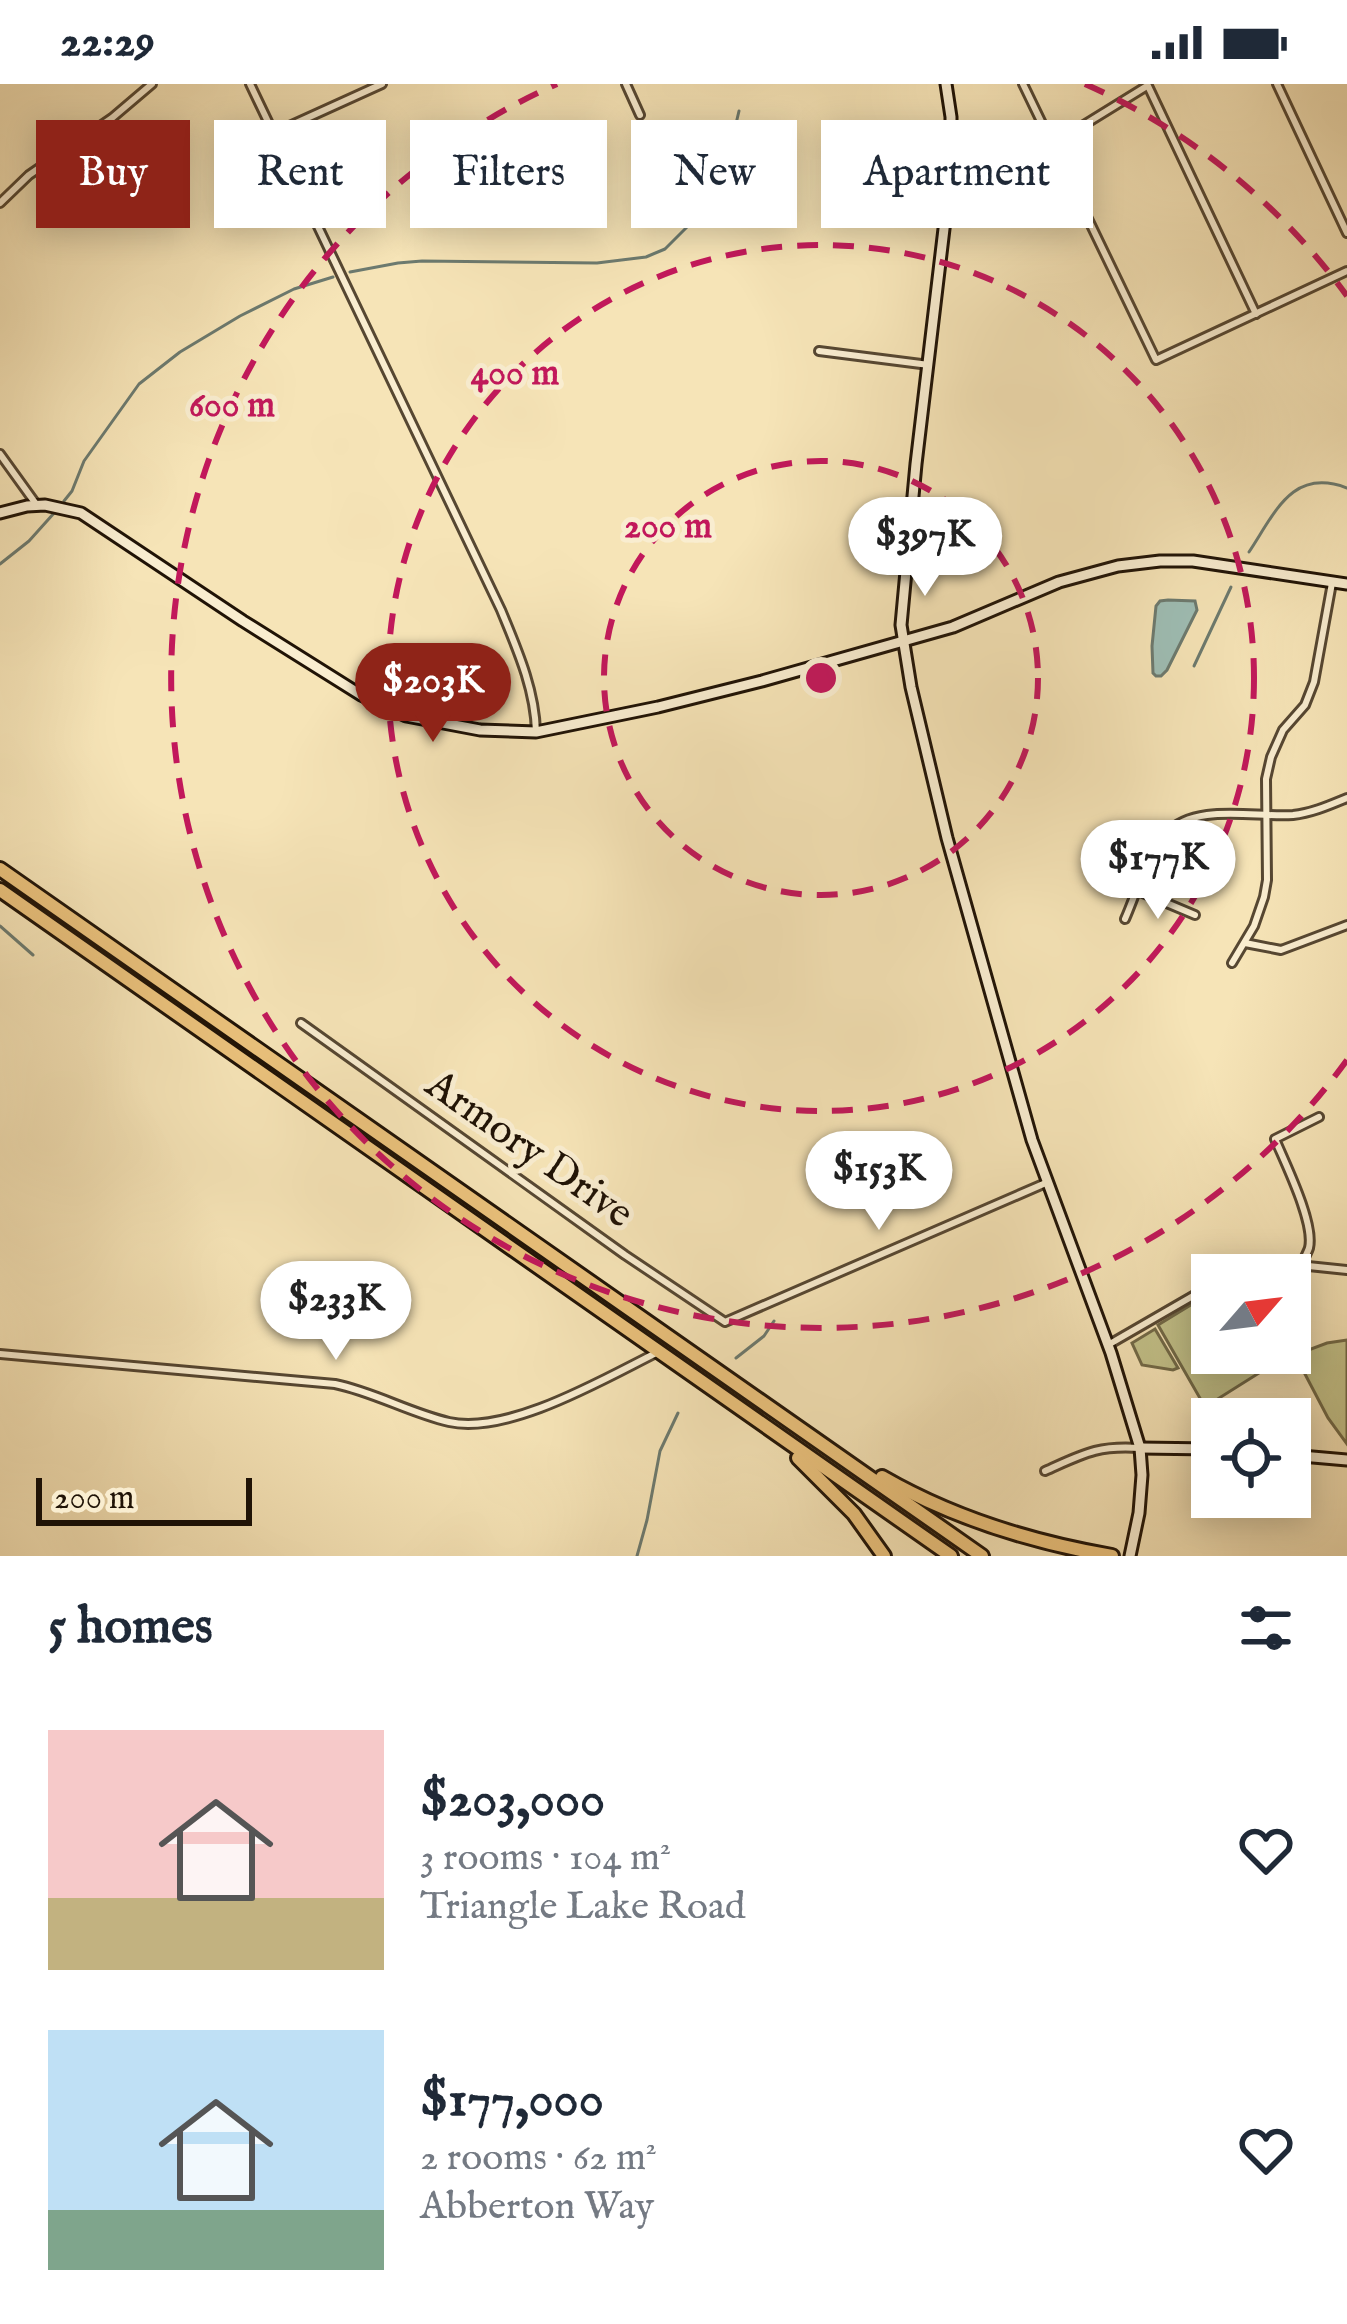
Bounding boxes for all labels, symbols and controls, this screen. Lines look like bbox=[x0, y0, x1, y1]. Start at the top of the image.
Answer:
text: 22:29 bbox=[60, 14, 155, 71]
chip: Buy bbox=[36, 120, 190, 228]
chip: Rent bbox=[214, 120, 386, 228]
chip: Filters bbox=[410, 120, 607, 228]
chip: New bbox=[631, 120, 797, 228]
chip: Apartment bbox=[821, 120, 1093, 228]
text: 400 m bbox=[471, 351, 560, 397]
text: 600 m bbox=[189, 383, 275, 429]
pin: $397K bbox=[841, 497, 1009, 599]
text: 200 m bbox=[624, 504, 712, 550]
text: $397K bbox=[875, 511, 975, 560]
pin: $203K bbox=[349, 643, 517, 745]
text: $203K bbox=[382, 657, 484, 706]
centre of rings bbox=[800, 657, 842, 699]
pin: $177K bbox=[1074, 820, 1242, 922]
text: $177K bbox=[1108, 834, 1208, 883]
street label: Armory Drive bbox=[414, 1058, 643, 1241]
pin: $153K bbox=[795, 1131, 963, 1233]
text: $153K bbox=[832, 1145, 926, 1194]
north arrow bbox=[1191, 1254, 1311, 1374]
map controls bbox=[1191, 1254, 1311, 1518]
pin: $233K bbox=[252, 1261, 420, 1363]
text: $233K bbox=[287, 1275, 385, 1324]
button: locate bbox=[1191, 1398, 1311, 1518]
scale bar bbox=[36, 1472, 252, 1525]
text: 200 m bbox=[54, 1478, 135, 1520]
icon: filters bbox=[1233, 1595, 1299, 1661]
text: 5 homes bbox=[48, 1596, 213, 1661]
text: $203,000 bbox=[420, 1769, 605, 1834]
icon: home bbox=[144, 1778, 288, 1922]
icon: heart bbox=[1233, 1817, 1299, 1883]
text: 3 rooms · 104 m² bbox=[420, 1834, 671, 1883]
text: Triangle Lake Road bbox=[420, 1883, 746, 1932]
text: $177,000 bbox=[420, 2069, 604, 2134]
icon: home bbox=[144, 2078, 288, 2222]
icon: heart bbox=[1233, 2117, 1299, 2183]
text: 2 rooms · 62 m² bbox=[420, 2134, 657, 2183]
text: Abberton Way bbox=[420, 2183, 654, 2232]

